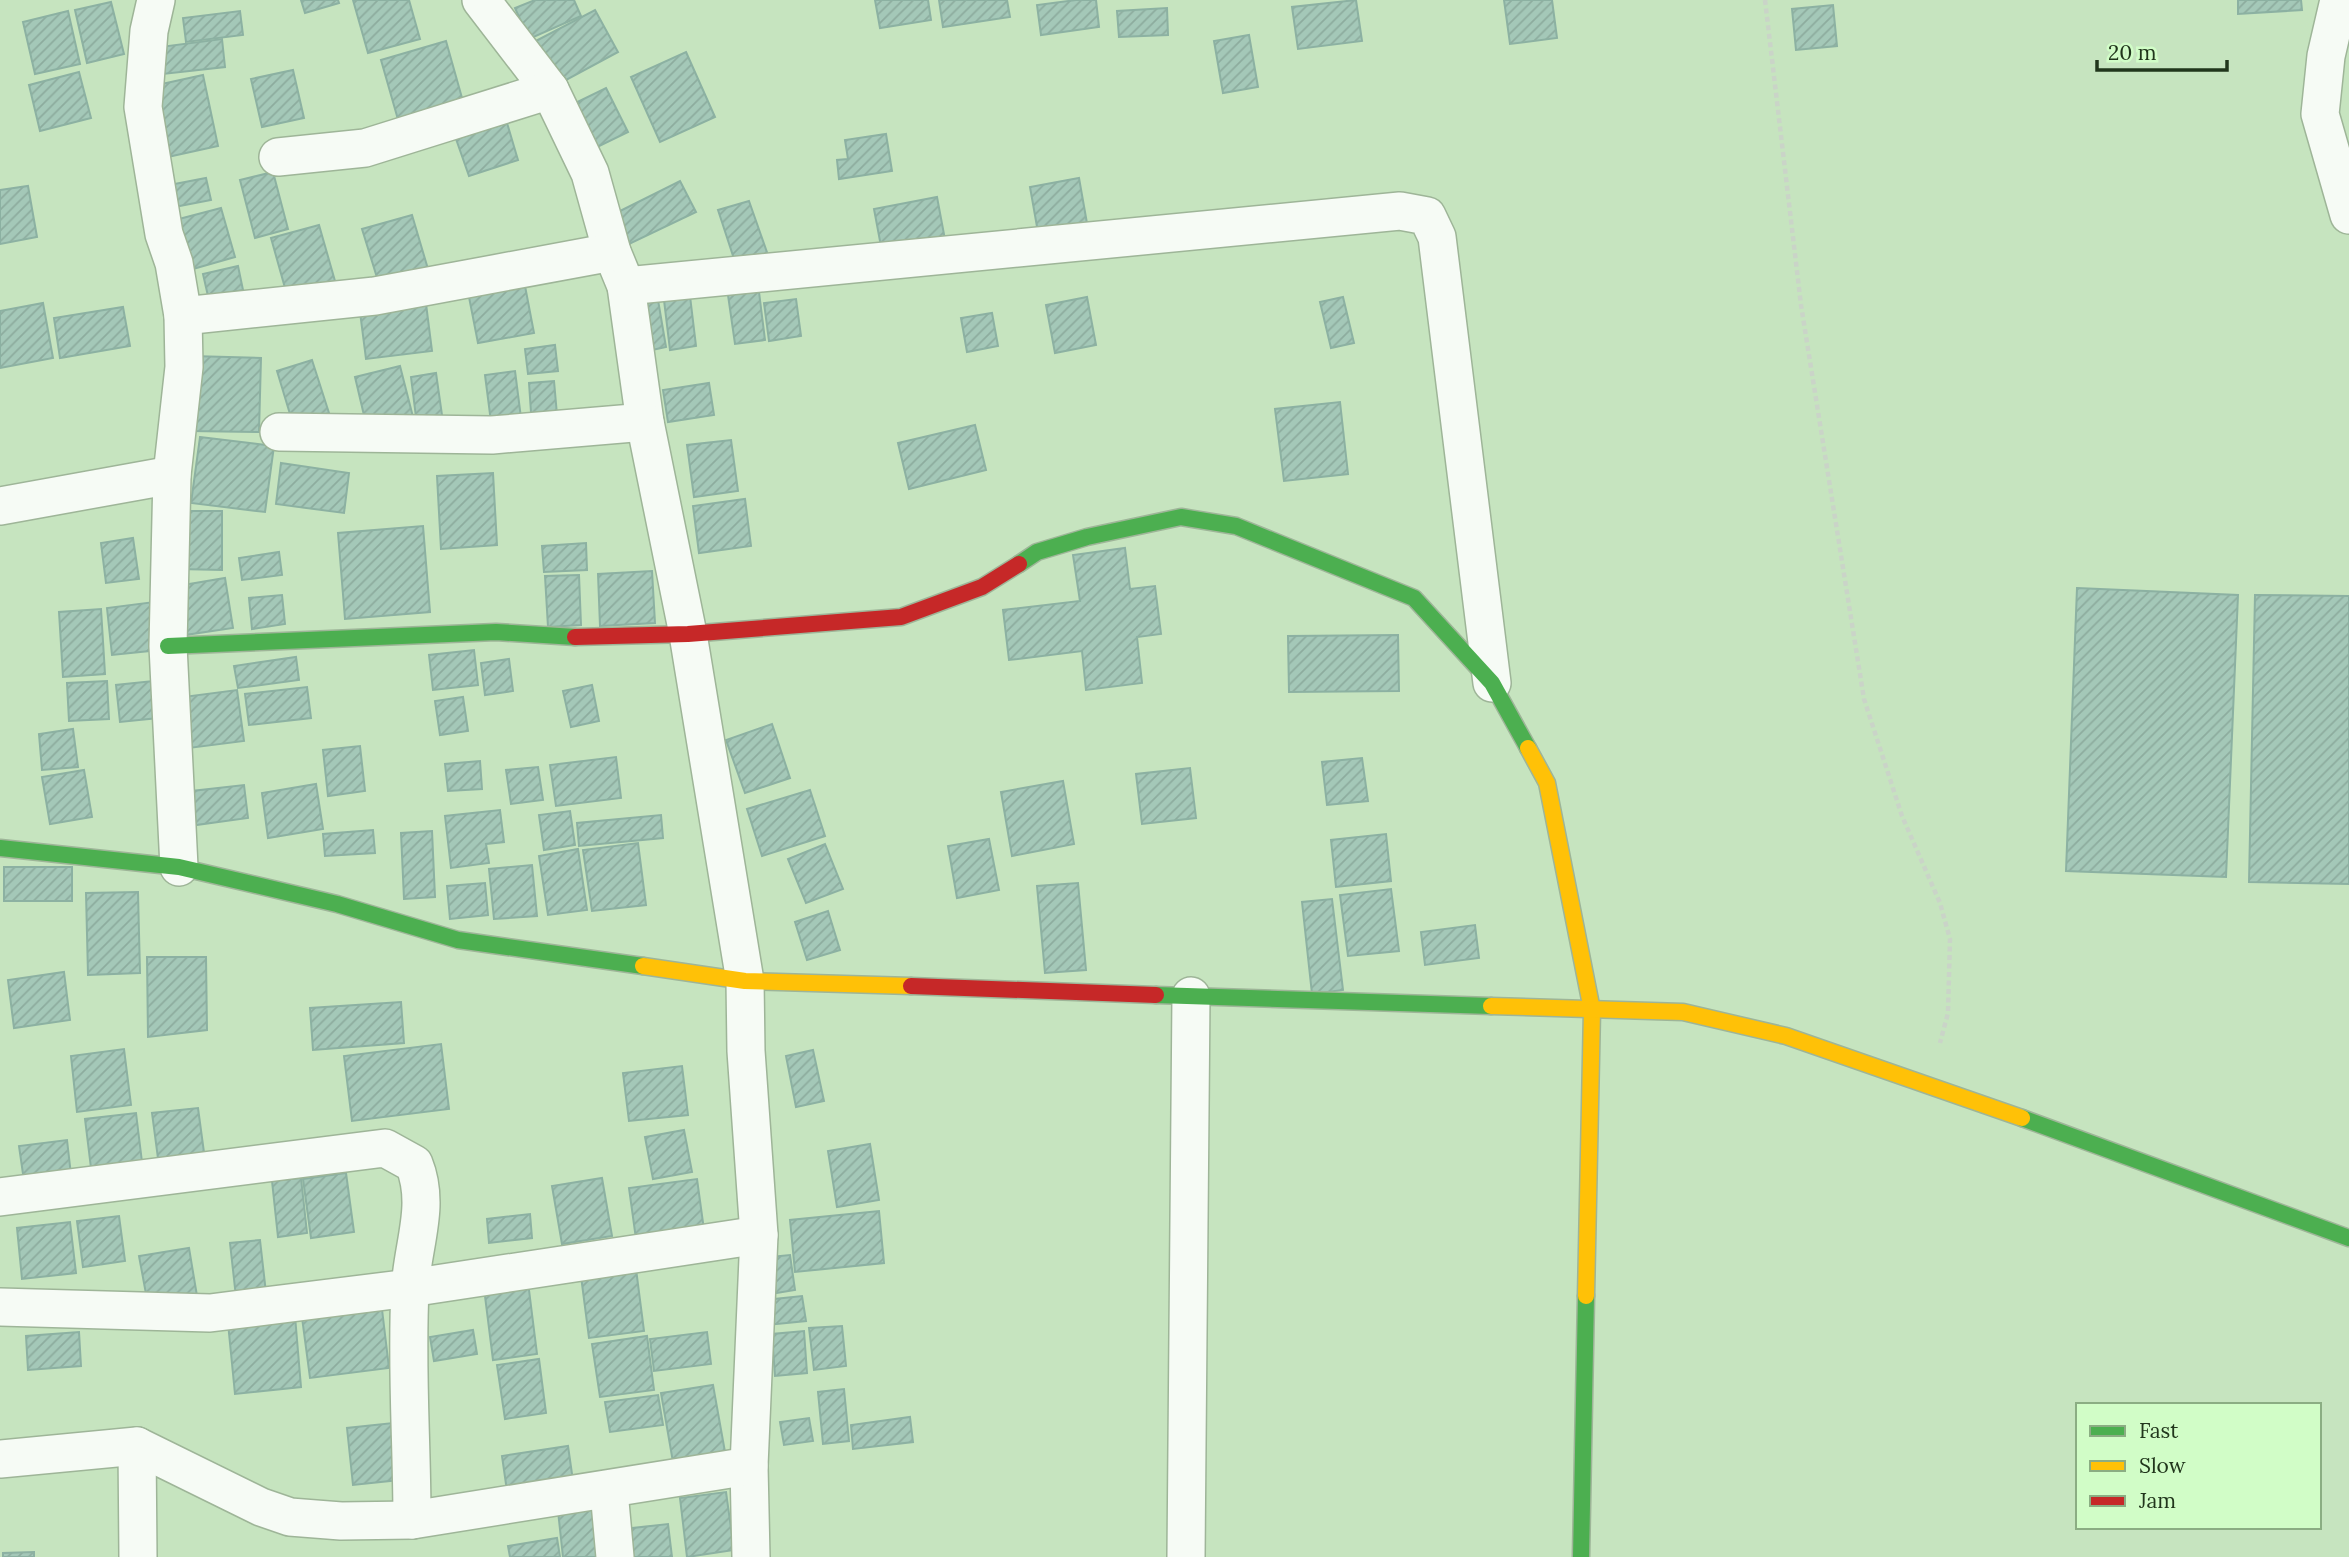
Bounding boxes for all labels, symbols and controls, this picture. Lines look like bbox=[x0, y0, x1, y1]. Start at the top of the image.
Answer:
scale bar bbox=[2097, 28, 2226, 72]
text: 20 m bbox=[2108, 39, 2157, 66]
legend bbox=[2076, 1403, 2321, 1529]
text: Fast bbox=[2139, 1417, 2179, 1444]
text: Slow bbox=[2139, 1452, 2186, 1479]
text: Jam bbox=[2138, 1487, 2176, 1514]

